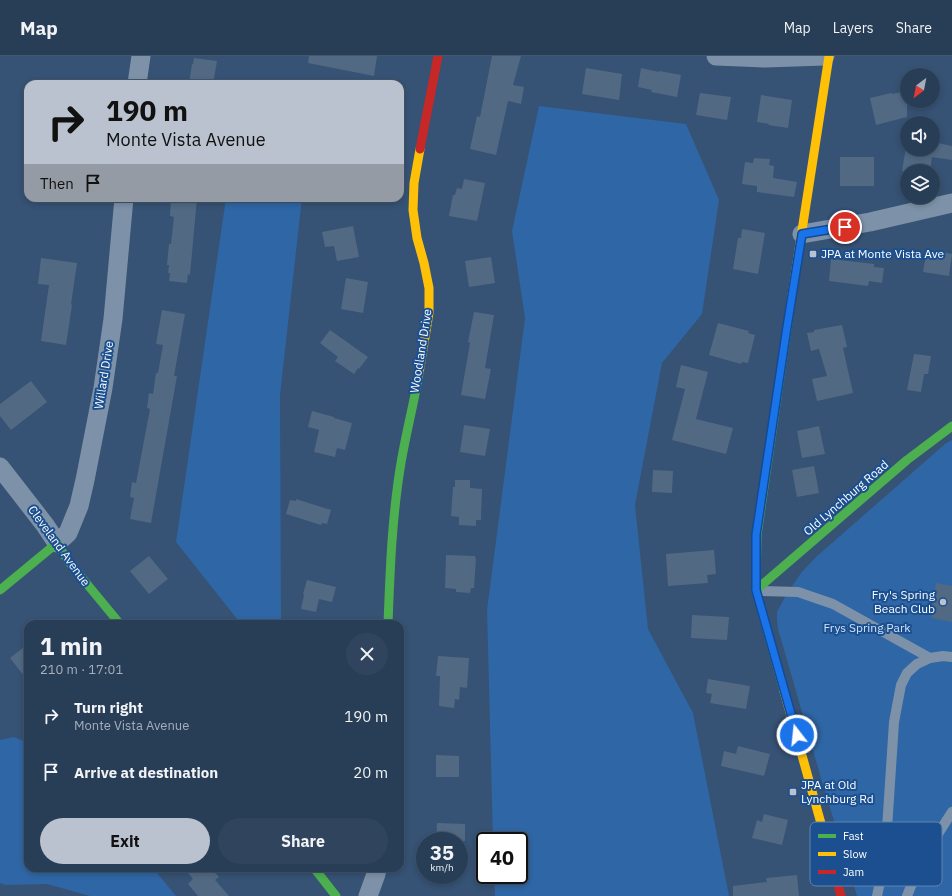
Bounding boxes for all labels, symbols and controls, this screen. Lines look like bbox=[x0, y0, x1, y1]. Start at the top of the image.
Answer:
text: Map bbox=[20, 16, 58, 40]
text: Map bbox=[784, 19, 811, 37]
text: Layers bbox=[833, 19, 874, 37]
text: Share bbox=[896, 19, 932, 37]
north arrow bbox=[900, 68, 940, 108]
map controls bbox=[900, 68, 940, 204]
text: 190 m bbox=[106, 92, 188, 129]
icon: right bbox=[40, 96, 92, 148]
button: sound bbox=[900, 116, 940, 156]
text: Monte Vista Avenue bbox=[106, 128, 266, 151]
button: layers bbox=[900, 164, 940, 204]
icon: arrive bbox=[82, 172, 104, 194]
text: Then bbox=[40, 174, 74, 193]
pin bbox=[828, 210, 862, 244]
icon: arrive bbox=[834, 216, 856, 238]
place label: JPA at Monte Vista Ave bbox=[821, 246, 944, 261]
marker: JPA at Monte Vista Ave bbox=[808, 249, 818, 259]
street label: Woodland Drive bbox=[406, 307, 435, 394]
street label: Willard Drive bbox=[91, 339, 116, 410]
street label: Old Lynchburg Road bbox=[800, 457, 891, 539]
street label: Cleveland Avenue bbox=[25, 502, 94, 589]
place label: Fry's Spring Beach Club bbox=[872, 587, 936, 616]
marker: Fry's Spring Beach Club bbox=[938, 597, 948, 607]
park label: Frys Spring Park bbox=[823, 620, 911, 635]
text: 1 min bbox=[40, 630, 103, 662]
button: close bbox=[346, 633, 388, 675]
text: 210 m · 17:01 bbox=[40, 661, 123, 678]
text: Turn right bbox=[74, 698, 143, 717]
icon: right bbox=[40, 705, 62, 727]
text: 190 m bbox=[344, 707, 388, 726]
position arrow bbox=[776, 714, 818, 756]
text: Monte Vista Avenue bbox=[74, 717, 189, 734]
icon: arrive bbox=[40, 761, 62, 783]
text: Arrive at destination bbox=[74, 763, 218, 782]
text: 20 m bbox=[353, 763, 388, 782]
place label: JPA at Old Lynchburg Rd bbox=[801, 777, 874, 806]
marker: JPA at Old Lynchburg Rd bbox=[788, 787, 798, 797]
button: Exit bbox=[40, 818, 210, 864]
button: Share bbox=[218, 818, 388, 864]
legend bbox=[810, 822, 942, 886]
text: Fast bbox=[843, 829, 864, 843]
speed limit sign: 40 bbox=[476, 832, 528, 884]
text: 35 bbox=[430, 839, 454, 866]
text: Slow bbox=[843, 847, 867, 861]
text: km/h bbox=[430, 861, 454, 874]
text: Jam bbox=[843, 865, 864, 879]

